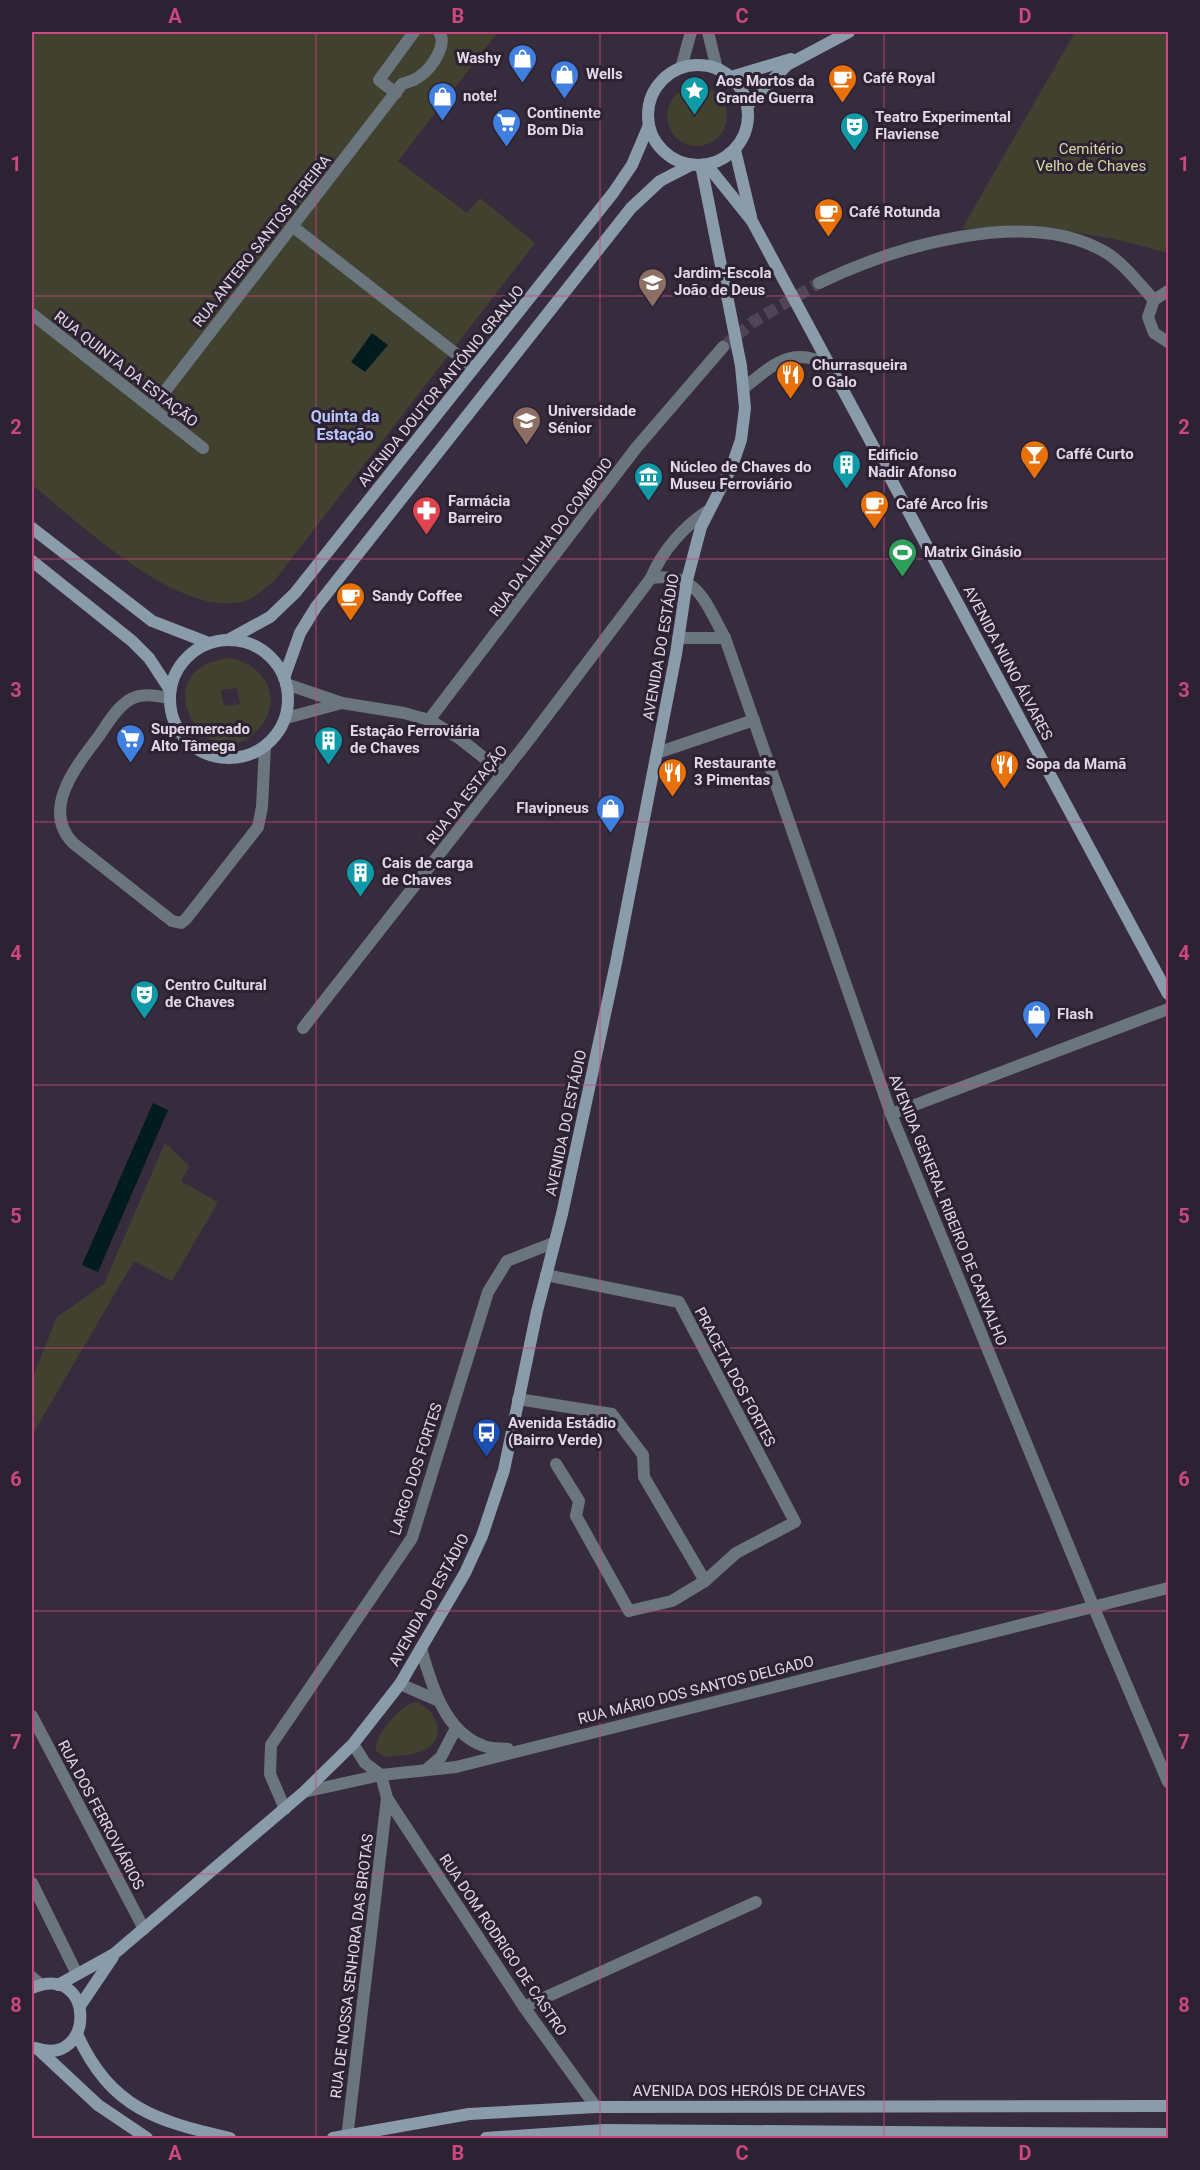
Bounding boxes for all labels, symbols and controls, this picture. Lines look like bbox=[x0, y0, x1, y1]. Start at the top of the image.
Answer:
text: A bbox=[168, 4, 182, 28]
text: B bbox=[452, 4, 464, 28]
text: C bbox=[735, 4, 749, 28]
text: D bbox=[1019, 4, 1032, 28]
shop icon: Washy bbox=[506, 42, 538, 84]
place label: Washy bbox=[456, 49, 501, 67]
shop icon: Wells bbox=[549, 58, 581, 100]
cafe icon: Café Royal bbox=[826, 62, 858, 104]
place label: Wells bbox=[586, 65, 623, 83]
place label: Café Royal bbox=[863, 69, 935, 87]
place label: Aos Mortos da Grande Guerra bbox=[716, 72, 815, 107]
place icon: Aos Mortos da Grande Guerra bbox=[679, 74, 711, 116]
shop icon: note! bbox=[426, 80, 458, 122]
place label: note! bbox=[463, 87, 497, 105]
place label: Continente Bom Dia bbox=[527, 104, 601, 139]
supermarket icon: Continente Bom Dia bbox=[490, 106, 522, 148]
place label: Teatro Experimental Flaviense bbox=[875, 108, 1011, 143]
theatre icon: Teatro Experimental Flaviense bbox=[838, 110, 870, 152]
park label: Cemitério Velho de Chaves bbox=[1036, 140, 1146, 175]
street label: RUA ANTERO SANTOS PEREIRA bbox=[189, 151, 335, 331]
text: 1 bbox=[10, 152, 22, 176]
text: 1 bbox=[1178, 152, 1190, 176]
cafe icon: Café Rotunda bbox=[812, 196, 844, 238]
place label: Café Rotunda bbox=[849, 203, 940, 221]
place label: Jardim-Escola João de Deus bbox=[674, 264, 772, 299]
school or university icon: Jardim-Escola João de Deus bbox=[637, 266, 669, 308]
street label: AVENIDA DOUTOR ANTÓNIO GRANJO bbox=[354, 282, 528, 490]
street label: RUA QUINTA DA ESTAÇÃO bbox=[51, 307, 201, 431]
place label: Churrasqueira O Galo bbox=[812, 356, 907, 391]
restaurant icon: Churrasqueira O Galo bbox=[775, 358, 807, 400]
place label: Universidade Sénior bbox=[548, 402, 636, 437]
school or university icon: Universidade Sénior bbox=[511, 404, 543, 446]
district label: Quinta da Estação bbox=[311, 407, 380, 444]
text: 2 bbox=[10, 415, 22, 439]
text: 2 bbox=[1178, 415, 1190, 439]
bar icon: Caffé Curto bbox=[1019, 438, 1051, 480]
place label: Caffé Curto bbox=[1056, 445, 1134, 463]
place label: Edificio Nadir Afonso bbox=[868, 446, 957, 481]
building icon: Edificio Nadir Afonso bbox=[831, 448, 863, 490]
street label: RUA DA LINHA DO COMBOIO bbox=[485, 454, 617, 620]
place label: Núcleo de Chaves do Museu Ferroviário bbox=[670, 458, 811, 493]
museum icon: Núcleo de Chaves do Museu Ferroviário bbox=[633, 460, 665, 502]
cafe icon: Café Arco Íris bbox=[859, 488, 891, 530]
place label: Farmácia Barreiro bbox=[448, 492, 510, 527]
pharmacy icon: Farmácia Barreiro bbox=[411, 494, 443, 536]
place label: Café Arco Íris bbox=[896, 495, 988, 513]
sports icon: Matrix Ginásio bbox=[887, 536, 919, 578]
place label: Matrix Ginásio bbox=[924, 543, 1022, 561]
street label: AVENIDA DO ESTÁDIO bbox=[639, 572, 683, 722]
cafe icon: Sandy Coffee bbox=[335, 580, 367, 622]
street label: AVENIDA NUNO ÁLVARES bbox=[960, 583, 1056, 743]
place label: Sandy Coffee bbox=[372, 587, 462, 605]
text: 3 bbox=[10, 678, 22, 702]
text: 3 bbox=[1178, 678, 1190, 702]
place label: Supermercado Alto Tâmega bbox=[151, 720, 250, 755]
supermarket icon: Supermercado Alto Tâmega bbox=[114, 722, 146, 764]
place label: Estação Ferroviária de Chaves bbox=[350, 722, 480, 757]
building icon: Estação Ferroviária de Chaves bbox=[313, 724, 345, 766]
street label: RUA DA ESTAÇÃO bbox=[423, 742, 511, 848]
restaurant icon: Sopa da Mamã bbox=[989, 748, 1021, 790]
place label: Restaurante 3 Pimentas bbox=[694, 754, 776, 789]
place label: Sopa da Mamã bbox=[1026, 755, 1126, 773]
restaurant icon: Restaurante 3 Pimentas bbox=[657, 756, 689, 798]
shop icon: Flavipneus bbox=[594, 792, 626, 834]
place label: Flavipneus bbox=[516, 799, 589, 817]
place label: Cais de carga de Chaves bbox=[382, 854, 473, 889]
building icon: Cais de carga de Chaves bbox=[345, 856, 377, 898]
text: 4 bbox=[10, 941, 22, 965]
text: 4 bbox=[1178, 941, 1190, 965]
place label: Centro Cultural de Chaves bbox=[165, 976, 267, 1011]
theatre icon: Centro Cultural de Chaves bbox=[128, 978, 160, 1020]
shop icon: Flash bbox=[1020, 998, 1052, 1040]
place label: Flash bbox=[1057, 1005, 1093, 1023]
street label: AVENIDA DO ESTÁDIO bbox=[542, 1048, 590, 1198]
street label: AVENIDA GENERAL RIBEIRO DE CARVALHO bbox=[885, 1072, 1011, 1348]
text: 5 bbox=[10, 1204, 22, 1228]
text: 5 bbox=[1178, 1204, 1190, 1228]
street label: PRACETA DOS FORTES bbox=[691, 1304, 779, 1450]
street label: LARGO DOS FORTES bbox=[386, 1401, 446, 1537]
place label: Avenida Estádio (Bairro Verde) bbox=[508, 1414, 616, 1449]
bus stop icon: Avenida Estádio (Bairro Verde) bbox=[471, 1416, 503, 1458]
text: 6 bbox=[10, 1467, 22, 1491]
text: 6 bbox=[1178, 1467, 1190, 1491]
street label: AVENIDA DO ESTÁDIO bbox=[385, 1531, 473, 1669]
street label: RUA MÁRIO DOS SANTOS DELGADO bbox=[576, 1652, 816, 1728]
text: 7 bbox=[10, 1730, 22, 1754]
text: 7 bbox=[1178, 1730, 1190, 1754]
street label: RUA DOS FERROVIÁRIOS bbox=[54, 1737, 148, 1893]
street label: RUA DE NOSSA SENHORA DAS BROTAS bbox=[327, 1833, 377, 2099]
street label: RUA DOM RODRIGO DE CASTRO bbox=[435, 1851, 571, 2039]
text: 8 bbox=[10, 1993, 22, 2017]
text: 8 bbox=[1178, 1993, 1190, 2017]
street label: AVENIDA DOS HERÓIS DE CHAVES bbox=[633, 2082, 865, 2100]
text: A bbox=[168, 2141, 182, 2165]
text: B bbox=[452, 2141, 464, 2165]
text: C bbox=[735, 2141, 749, 2165]
text: D bbox=[1019, 2141, 1032, 2165]

